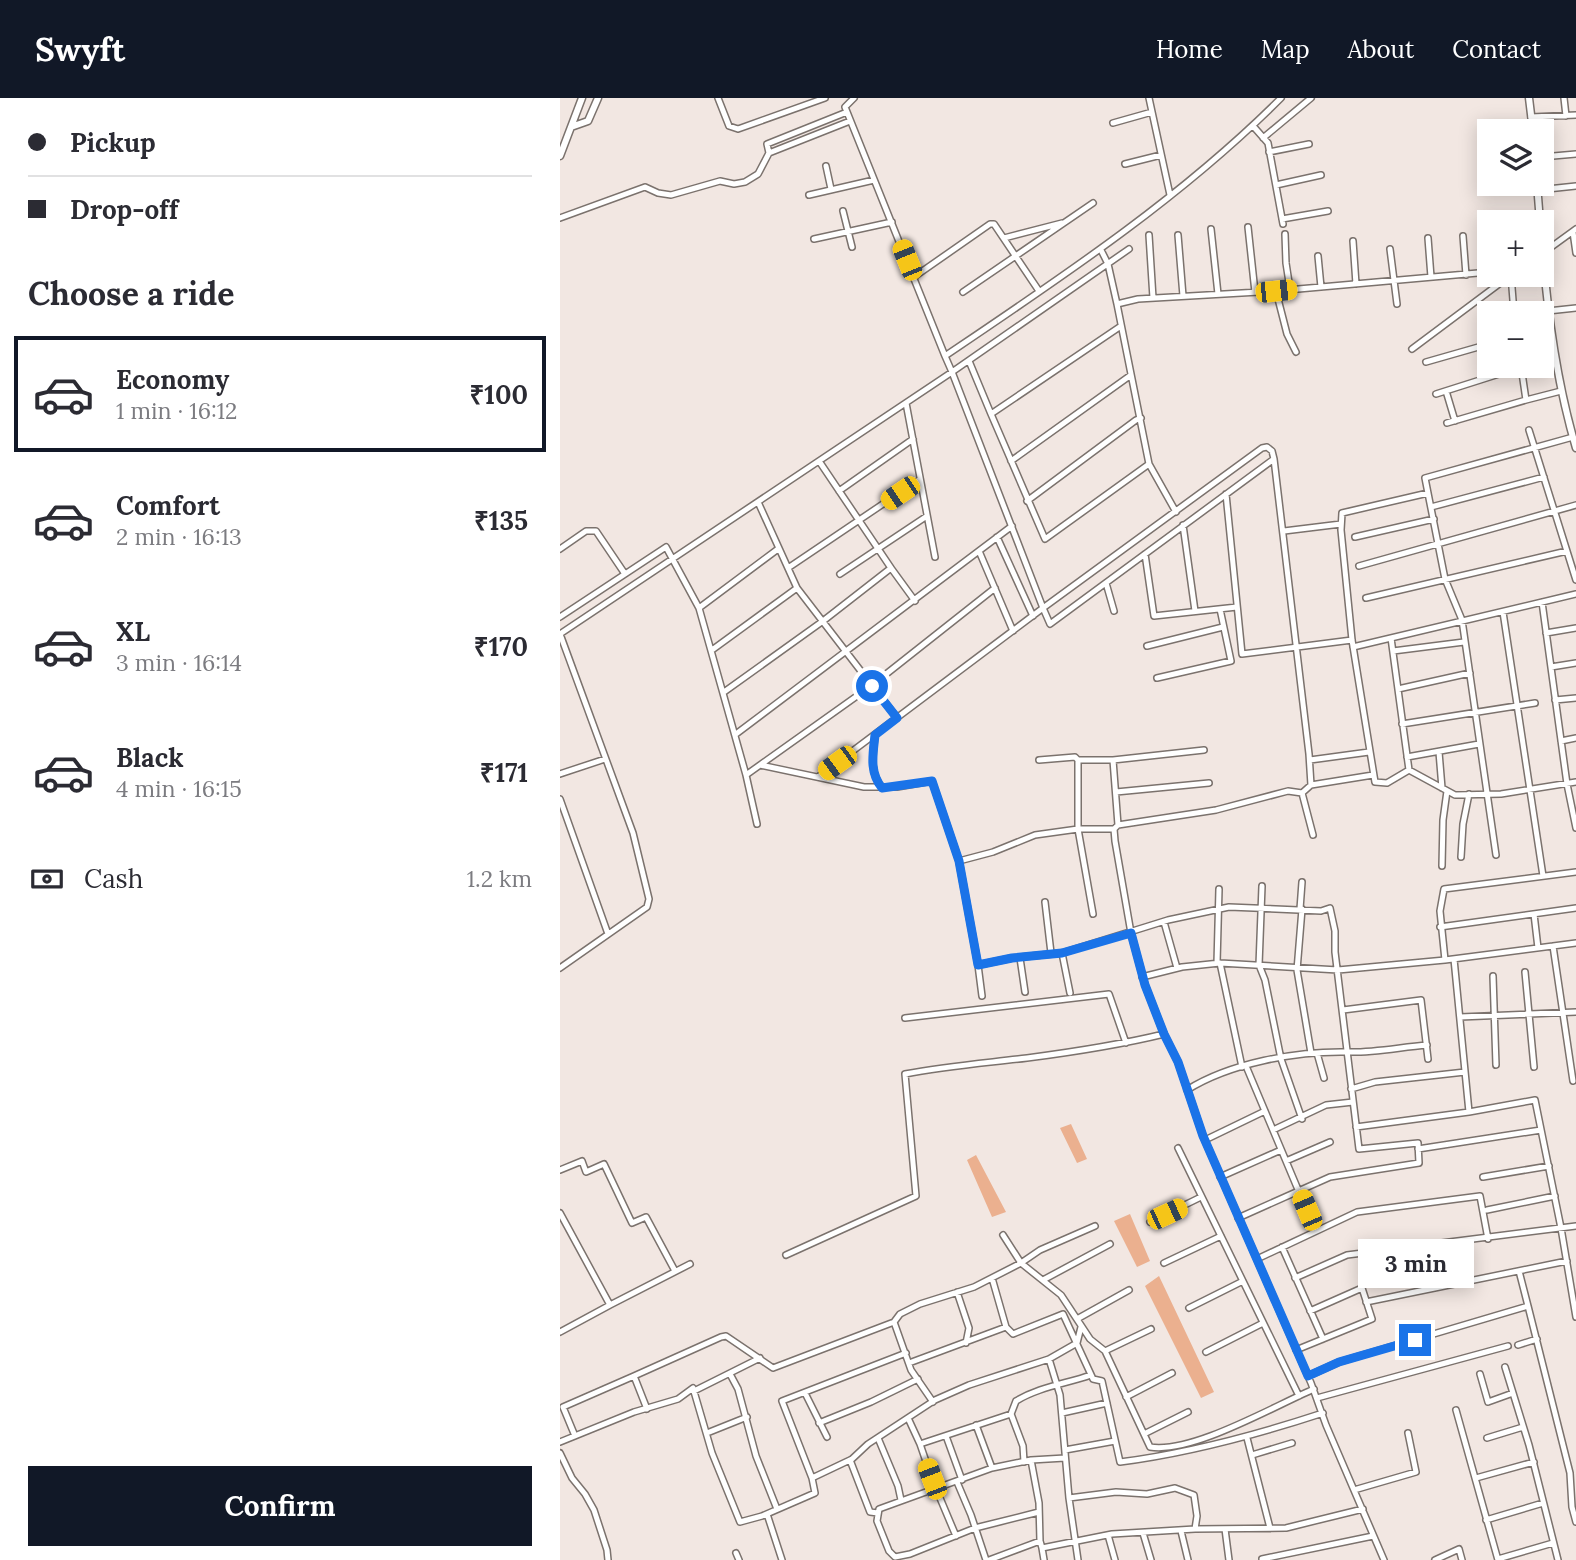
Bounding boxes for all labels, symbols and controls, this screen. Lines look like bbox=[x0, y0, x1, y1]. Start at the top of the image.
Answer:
text: Swyft bbox=[35, 28, 125, 70]
text: Home bbox=[1156, 34, 1223, 65]
text: Map bbox=[1261, 34, 1310, 65]
text: About bbox=[1348, 34, 1414, 65]
text: Contact bbox=[1452, 34, 1541, 65]
map controls bbox=[1477, 119, 1554, 378]
button: layers bbox=[1477, 119, 1554, 196]
text: Pickup bbox=[70, 126, 156, 159]
text: Drop-off bbox=[70, 193, 178, 226]
button: + bbox=[1477, 210, 1554, 287]
car bbox=[890, 237, 925, 283]
text: Choose a ride bbox=[28, 273, 235, 314]
car bbox=[1255, 278, 1298, 304]
button: − bbox=[1477, 301, 1554, 378]
icon: car bbox=[32, 363, 95, 426]
text: Economy bbox=[116, 363, 229, 396]
text: ₹100 bbox=[469, 378, 528, 411]
text: 1 min · 16:12 bbox=[116, 396, 237, 425]
car bbox=[877, 473, 924, 513]
icon: car bbox=[32, 489, 95, 552]
text: Comfort bbox=[116, 489, 220, 522]
text: ₹135 bbox=[474, 504, 528, 537]
text: 2 min · 16:13 bbox=[116, 522, 242, 551]
icon: car bbox=[32, 615, 95, 678]
text: XL bbox=[116, 615, 150, 648]
text: ₹170 bbox=[474, 630, 528, 663]
text: 3 min · 16:14 bbox=[116, 648, 242, 677]
route start bbox=[856, 670, 888, 702]
icon: car bbox=[32, 741, 95, 804]
text: Black bbox=[116, 741, 184, 774]
car bbox=[814, 742, 861, 784]
text: ₹171 bbox=[480, 756, 528, 789]
text: 4 min · 16:15 bbox=[116, 774, 242, 803]
icon: cash bbox=[28, 860, 66, 898]
text: Cash bbox=[84, 862, 143, 895]
text: 1.2 km bbox=[467, 864, 532, 893]
car bbox=[1290, 1187, 1325, 1233]
car bbox=[1144, 1196, 1191, 1232]
callout: 3 min bbox=[1357, 1238, 1473, 1288]
text: 3 min bbox=[1385, 1249, 1447, 1278]
route end bbox=[1399, 1324, 1431, 1356]
car bbox=[915, 1456, 950, 1502]
button: Confirm bbox=[28, 1466, 532, 1546]

